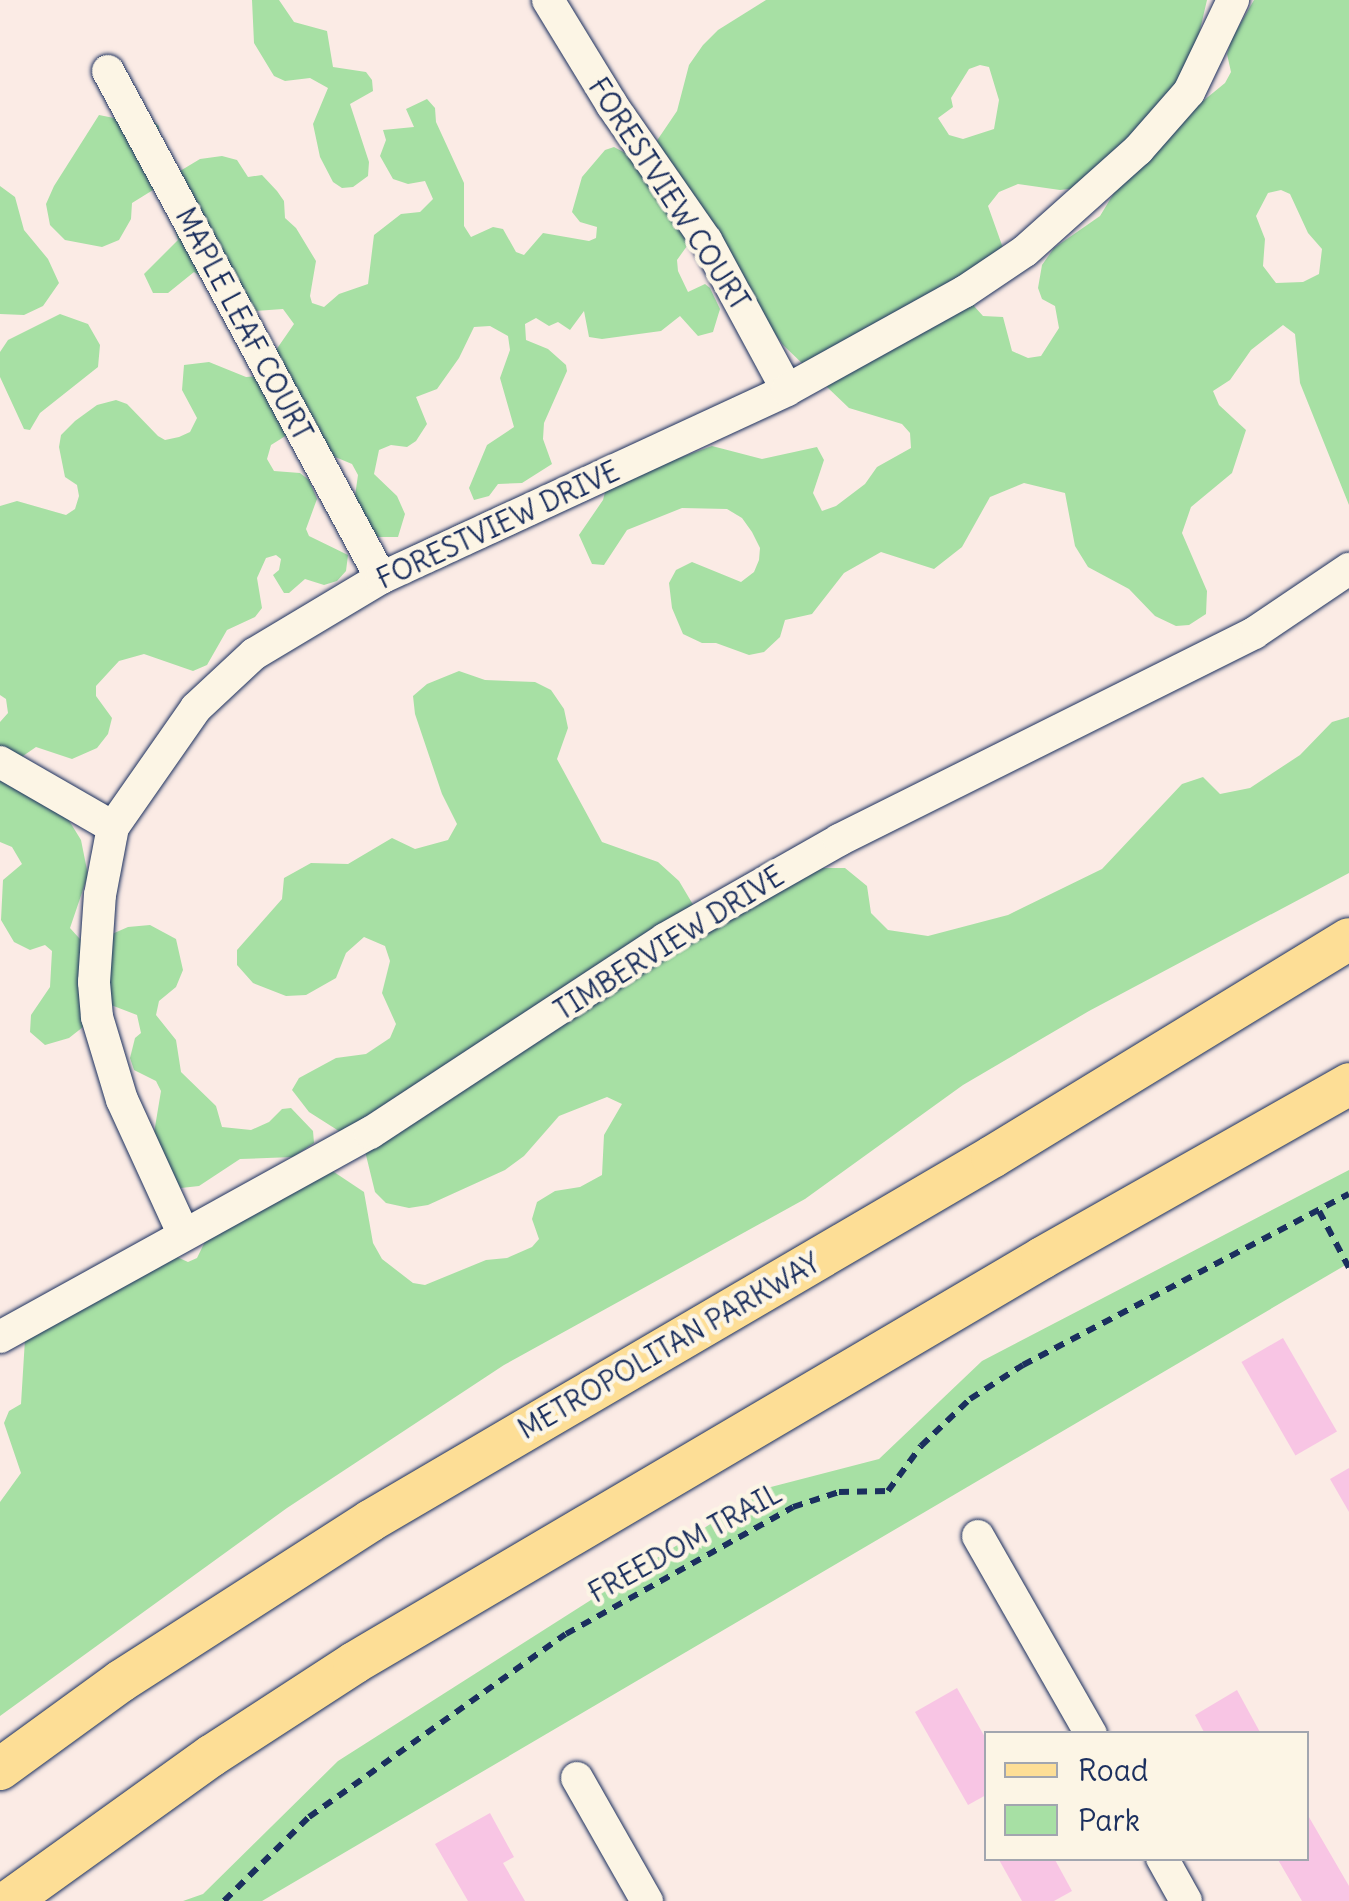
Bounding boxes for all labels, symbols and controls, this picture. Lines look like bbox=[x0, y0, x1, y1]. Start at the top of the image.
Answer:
street label: FORESTVIEW COURT bbox=[581, 71, 757, 317]
street label: MAPLE LEAF COURT bbox=[168, 202, 320, 446]
street label: FORESTVIEW DRIVE bbox=[371, 454, 625, 596]
street label: TIMBERVIEW DRIVE bbox=[548, 859, 790, 1027]
street label: METROPOLITAN PARKWAY bbox=[512, 1246, 826, 1446]
street label: FREEDOM TRAIL bbox=[583, 1476, 787, 1610]
legend bbox=[984, 1731, 1309, 1861]
text: Road bbox=[1078, 1751, 1148, 1789]
text: Park bbox=[1078, 1801, 1140, 1839]

